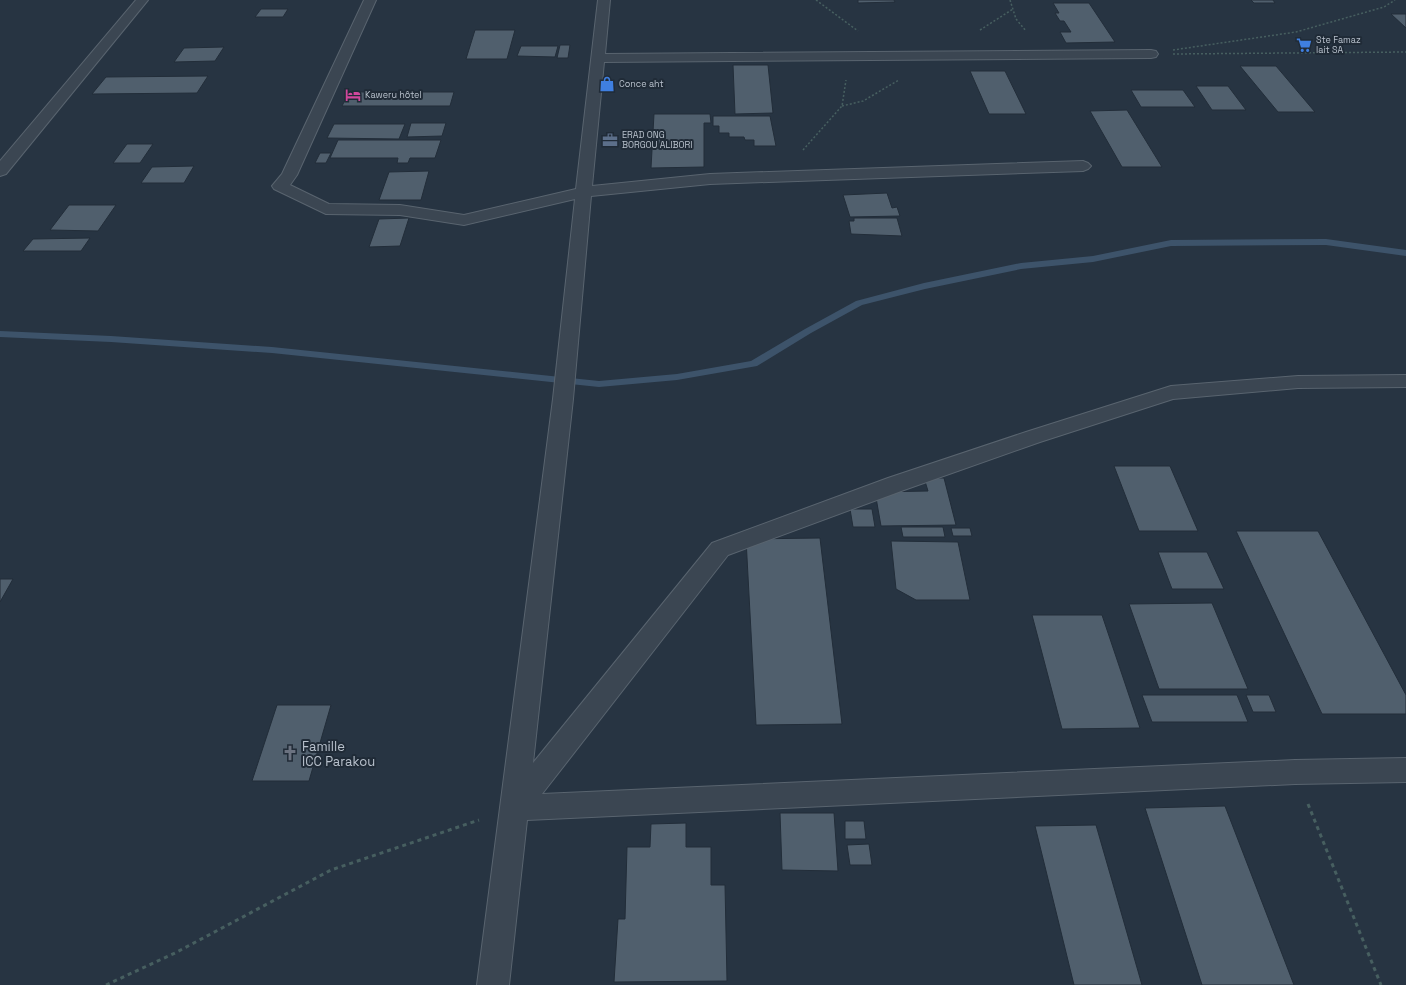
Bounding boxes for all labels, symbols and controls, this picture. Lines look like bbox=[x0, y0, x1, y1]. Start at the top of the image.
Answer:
place label: Ste Famaz lait SA bbox=[1316, 34, 1361, 56]
supermarket icon: Ste Famaz lait SA bbox=[1295, 36, 1313, 54]
shop icon: Conce aht bbox=[598, 75, 616, 93]
place label: Conce aht bbox=[619, 78, 664, 90]
hotel icon: Kaweru hôtel bbox=[344, 86, 362, 104]
place label: Kaweru hôtel bbox=[365, 89, 422, 101]
place label: ERAD ONG BORGOU ALIBORI bbox=[622, 129, 692, 151]
office icon: ERAD ONG BORGOU ALIBORI bbox=[601, 131, 619, 149]
place label: Famille ICC Parakou bbox=[302, 738, 375, 770]
church icon: Famille ICC Parakou bbox=[281, 744, 299, 762]

